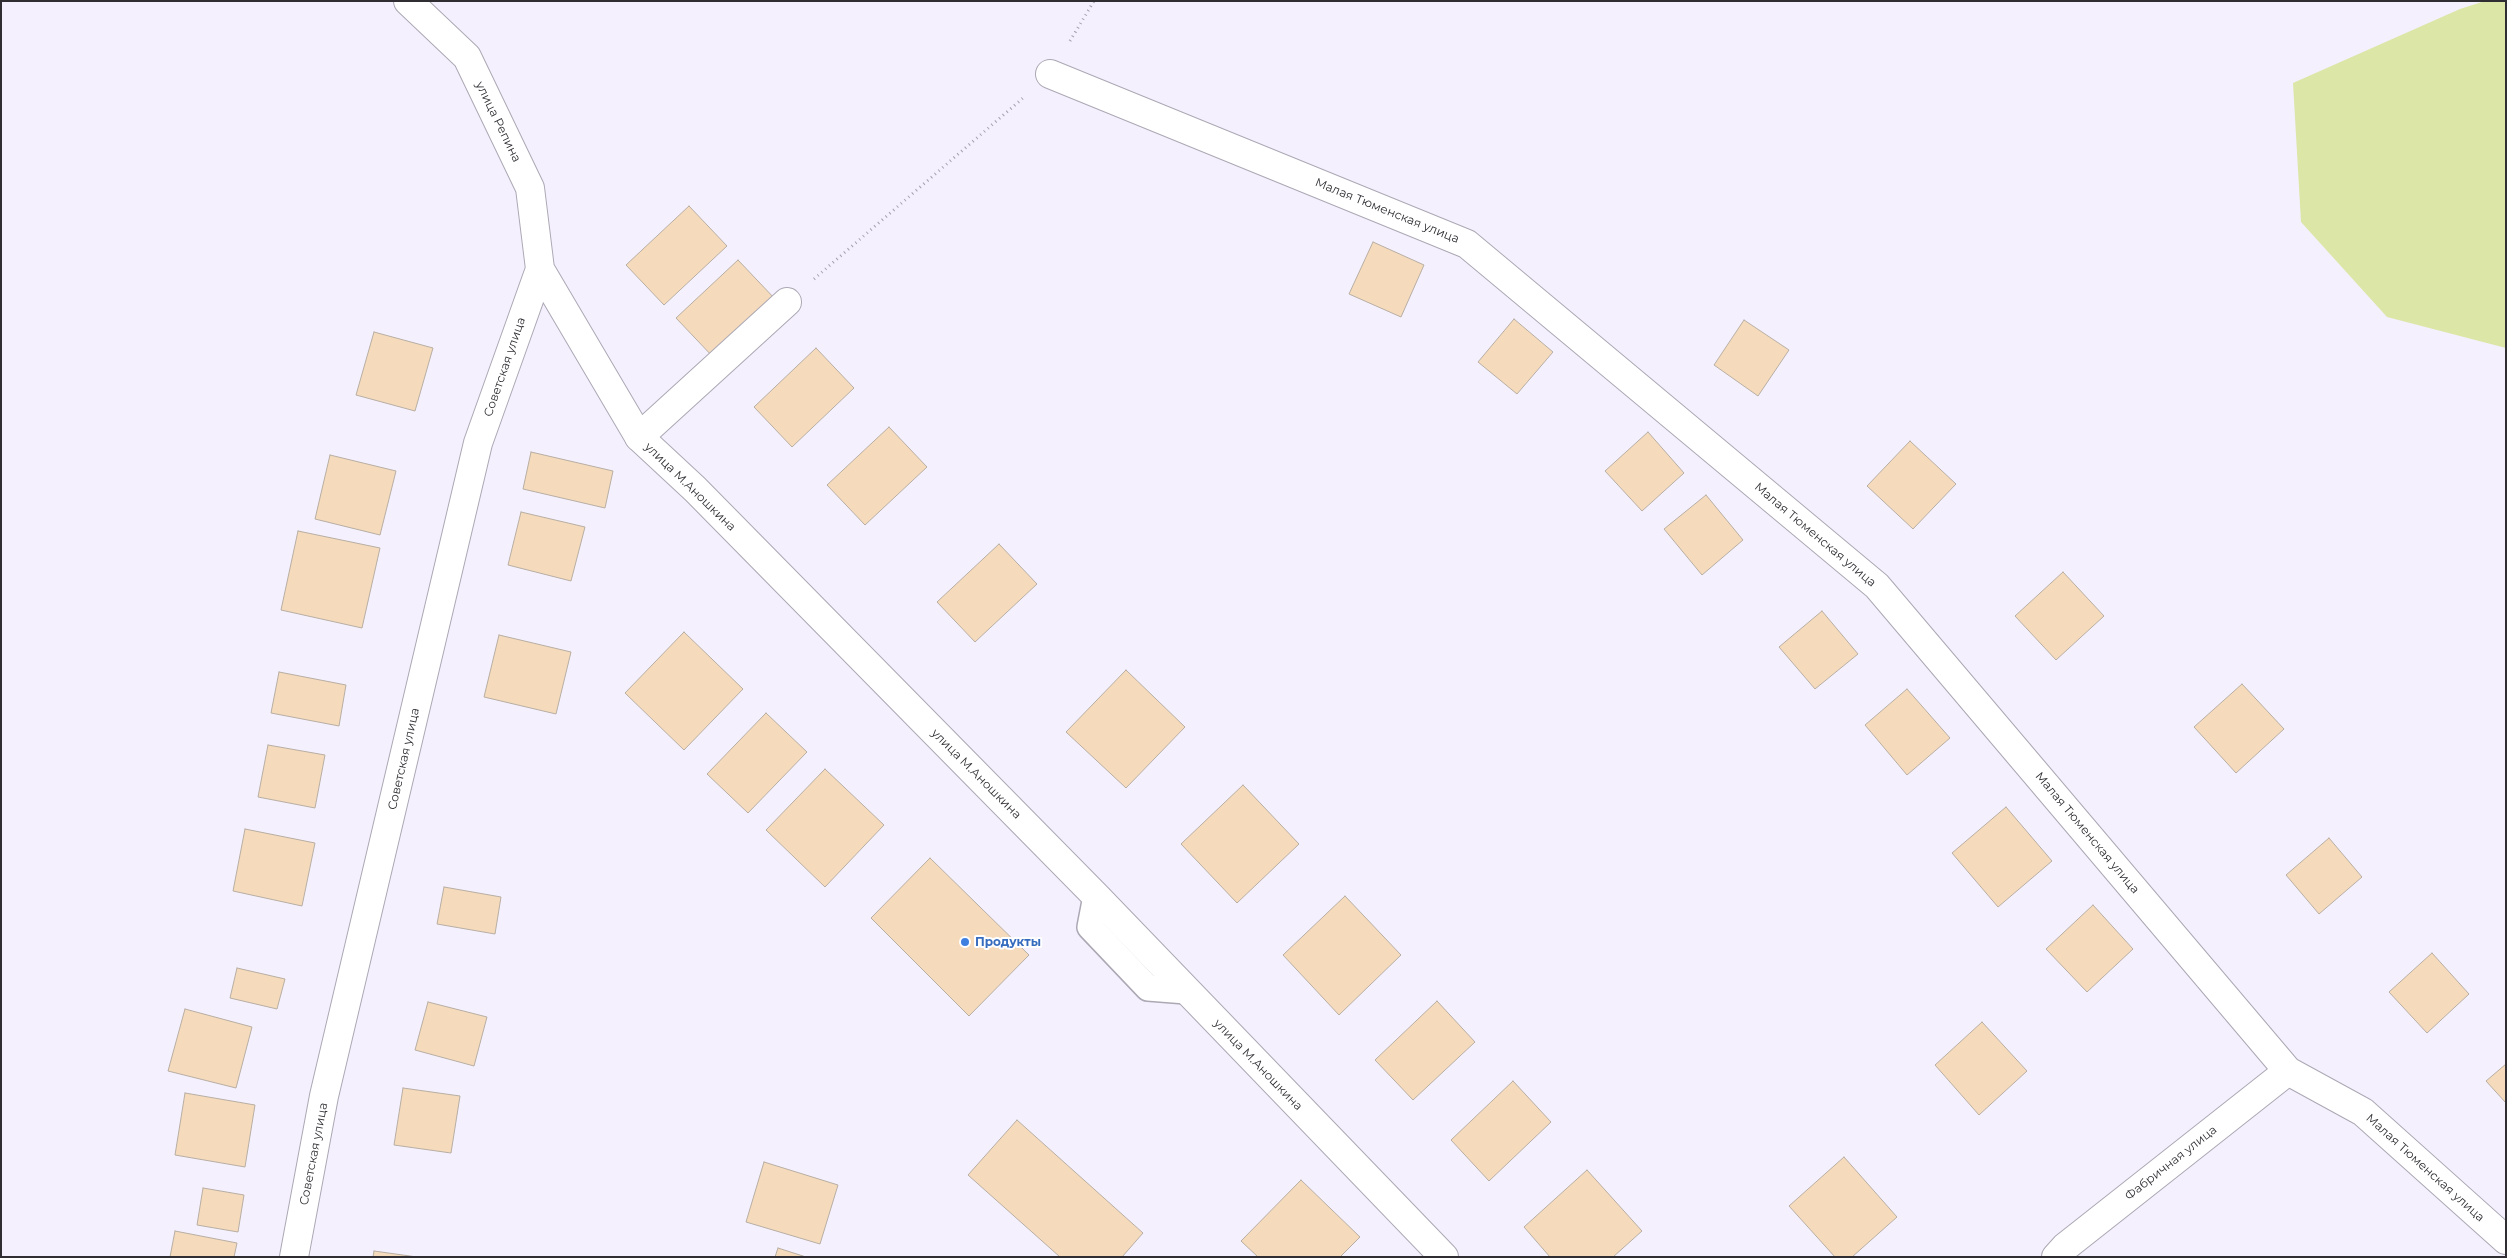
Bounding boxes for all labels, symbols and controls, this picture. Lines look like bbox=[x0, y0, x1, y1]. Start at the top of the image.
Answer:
street label: улица Репина bbox=[472, 79, 524, 165]
street label: Малая Тюменская улица bbox=[1313, 175, 1461, 247]
street label: Советская улица bbox=[481, 315, 529, 419]
street label: улица М.Аношкина bbox=[641, 440, 739, 534]
street label: Малая Тюменская улица bbox=[1751, 480, 1879, 590]
street label: Советская улица bbox=[385, 707, 423, 811]
street label: улица М.Аношкина bbox=[928, 726, 1024, 822]
street label: Малая Тюменская улица bbox=[2032, 769, 2142, 897]
place label: Продукты bbox=[975, 935, 1041, 949]
marker: Продукты bbox=[959, 936, 971, 948]
street label: улица М.Аношкина bbox=[1211, 1016, 1305, 1114]
street label: Советская улица bbox=[297, 1101, 331, 1207]
street label: Малая Тюменская улица bbox=[2363, 1111, 2487, 1225]
street label: Фабричная улица bbox=[2122, 1123, 2220, 1203]

